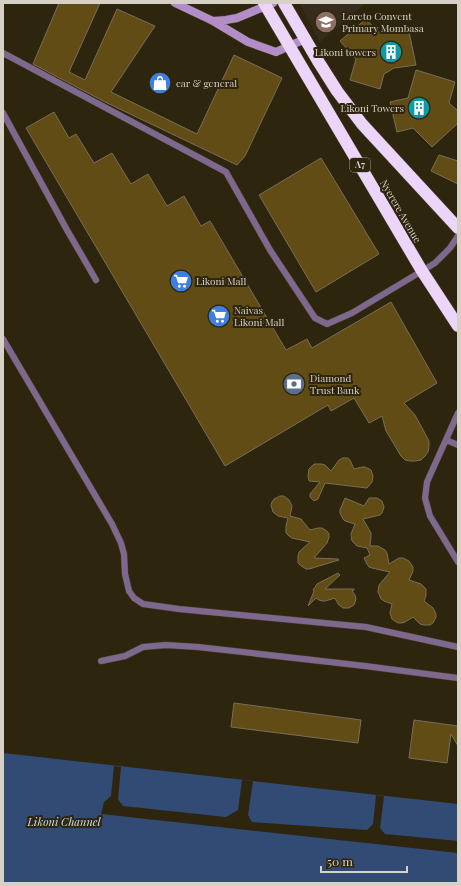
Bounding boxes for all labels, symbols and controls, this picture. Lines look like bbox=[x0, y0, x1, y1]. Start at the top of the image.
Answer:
school or university icon: Loreto Convent Primary Mombasa bbox=[313, 9, 339, 35]
place label: Loreto Convent Primary Mombasa bbox=[342, 9, 424, 35]
building icon: Likoni towers bbox=[378, 39, 404, 65]
place label: Likoni towers bbox=[315, 45, 376, 59]
shop icon: car & general bbox=[147, 70, 173, 96]
place label: car & general bbox=[176, 76, 237, 90]
building icon: Likoni Towers bbox=[406, 95, 432, 121]
place label: Likoni Towers bbox=[341, 101, 404, 115]
road number: A7 bbox=[350, 158, 370, 172]
street label: Nyerere Avenue bbox=[377, 177, 425, 245]
supermarket icon: Likoni Mall bbox=[168, 268, 194, 294]
place label: Likoni Mall bbox=[196, 274, 246, 288]
supermarket icon: Naivas Likoni Mall bbox=[206, 303, 232, 329]
place label: Naivas Likoni Mall bbox=[234, 303, 284, 329]
bank icon: Diamond Trust Bank bbox=[281, 371, 307, 397]
place label: Diamond Trust Bank bbox=[310, 371, 360, 397]
water label: Likoni Channel bbox=[26, 814, 102, 829]
scale bar bbox=[321, 848, 407, 874]
text: 50 m bbox=[327, 853, 353, 869]

